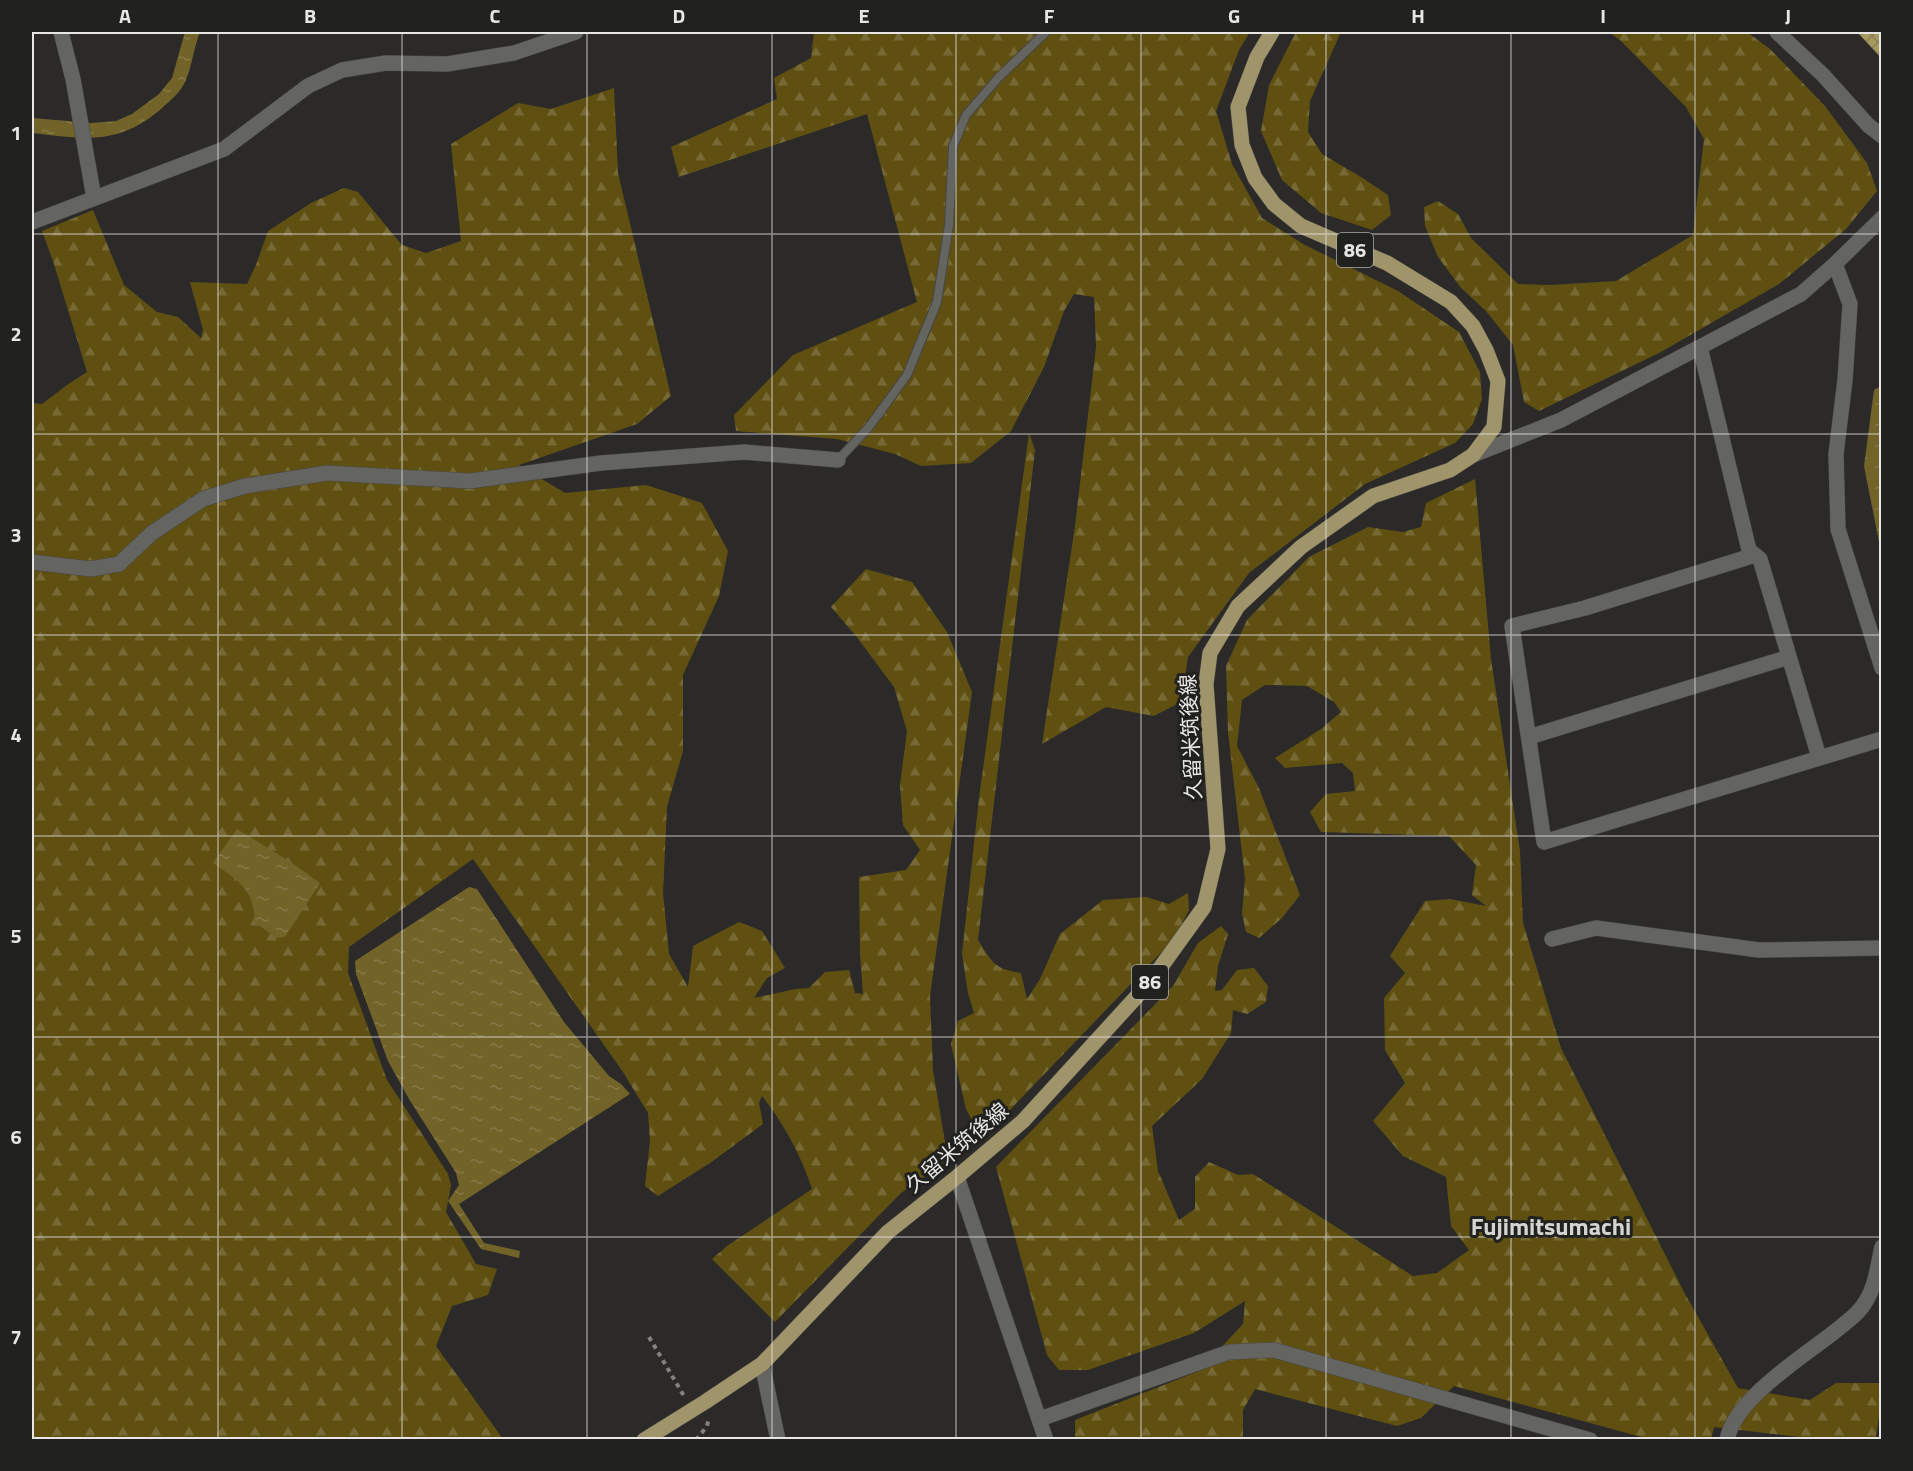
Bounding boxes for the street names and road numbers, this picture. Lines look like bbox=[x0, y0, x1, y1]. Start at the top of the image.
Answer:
road number: 86 bbox=[1337, 233, 1373, 267]
street label: 久留米筑後線 bbox=[1171, 673, 1209, 801]
road number: 86 bbox=[1132, 965, 1168, 999]
street label: 久留米筑後線 bbox=[898, 1094, 1015, 1200]

